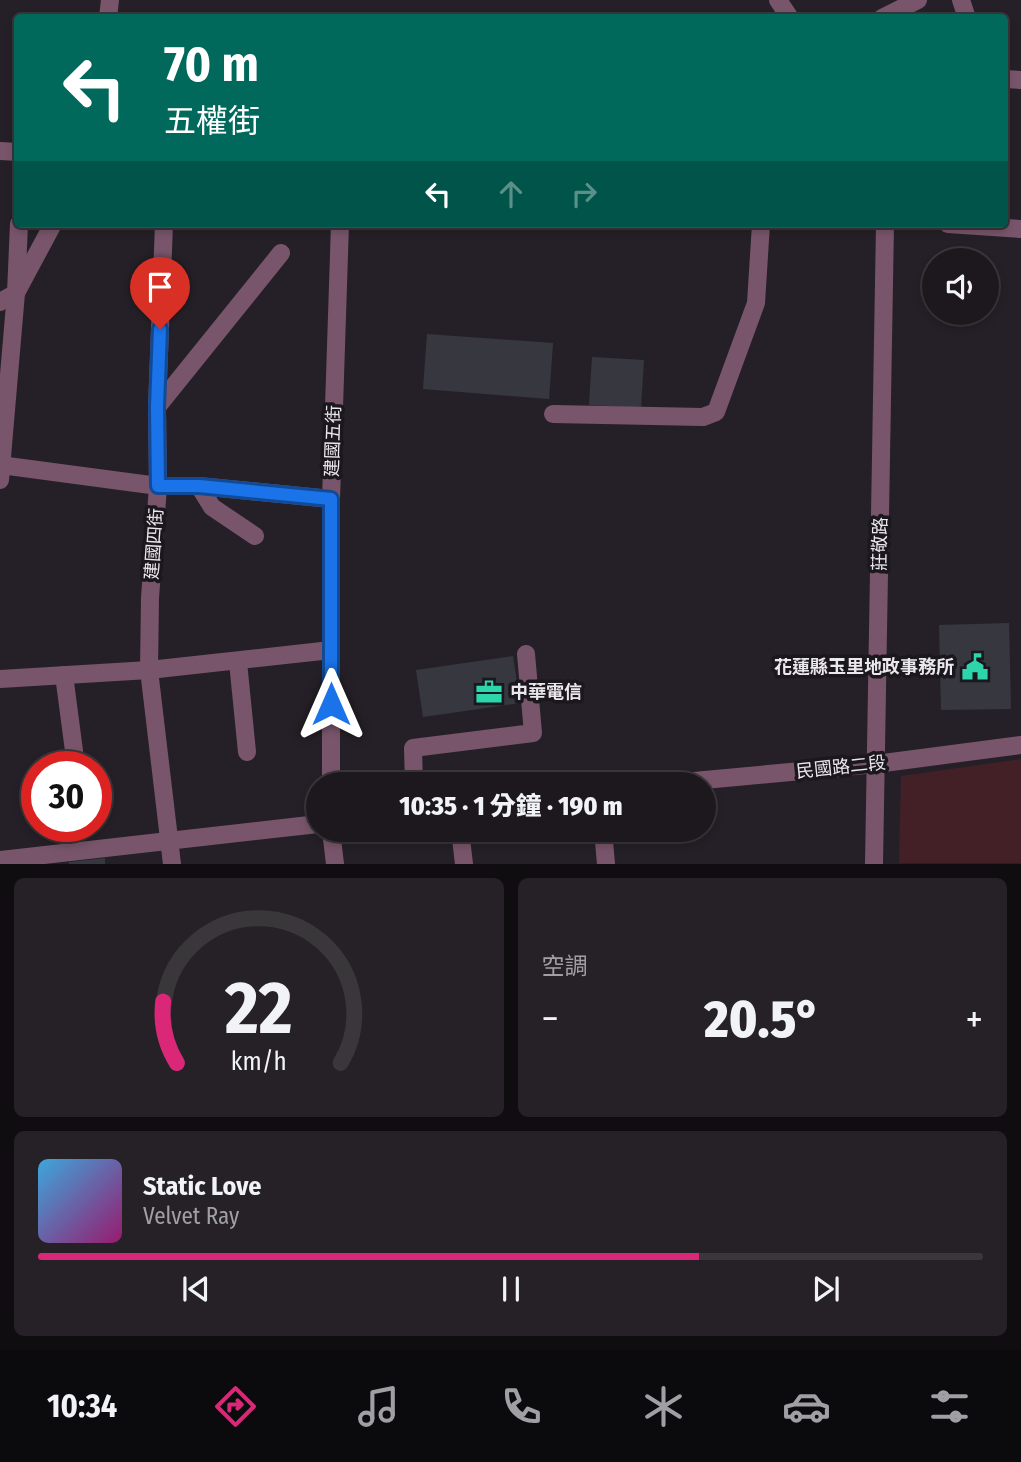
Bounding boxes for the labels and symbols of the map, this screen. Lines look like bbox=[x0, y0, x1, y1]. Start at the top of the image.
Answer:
pin bbox=[130, 257, 190, 329]
street label: 建國五街 bbox=[321, 405, 345, 477]
street label: 建國四街 bbox=[141, 507, 167, 581]
street label: 莊敬路 bbox=[869, 517, 891, 571]
public building icon: 花蓮縣玉里地政事務所 bbox=[960, 652, 990, 682]
place label: 花蓮縣玉里地政事務所 bbox=[774, 656, 954, 678]
position arrow bbox=[294, 667, 368, 741]
office icon: 中華電信 bbox=[474, 677, 504, 707]
place label: 中華電信 bbox=[510, 681, 582, 703]
speed limit sign: 30 bbox=[21, 751, 112, 842]
street label: 民國路二段 bbox=[795, 751, 887, 783]

